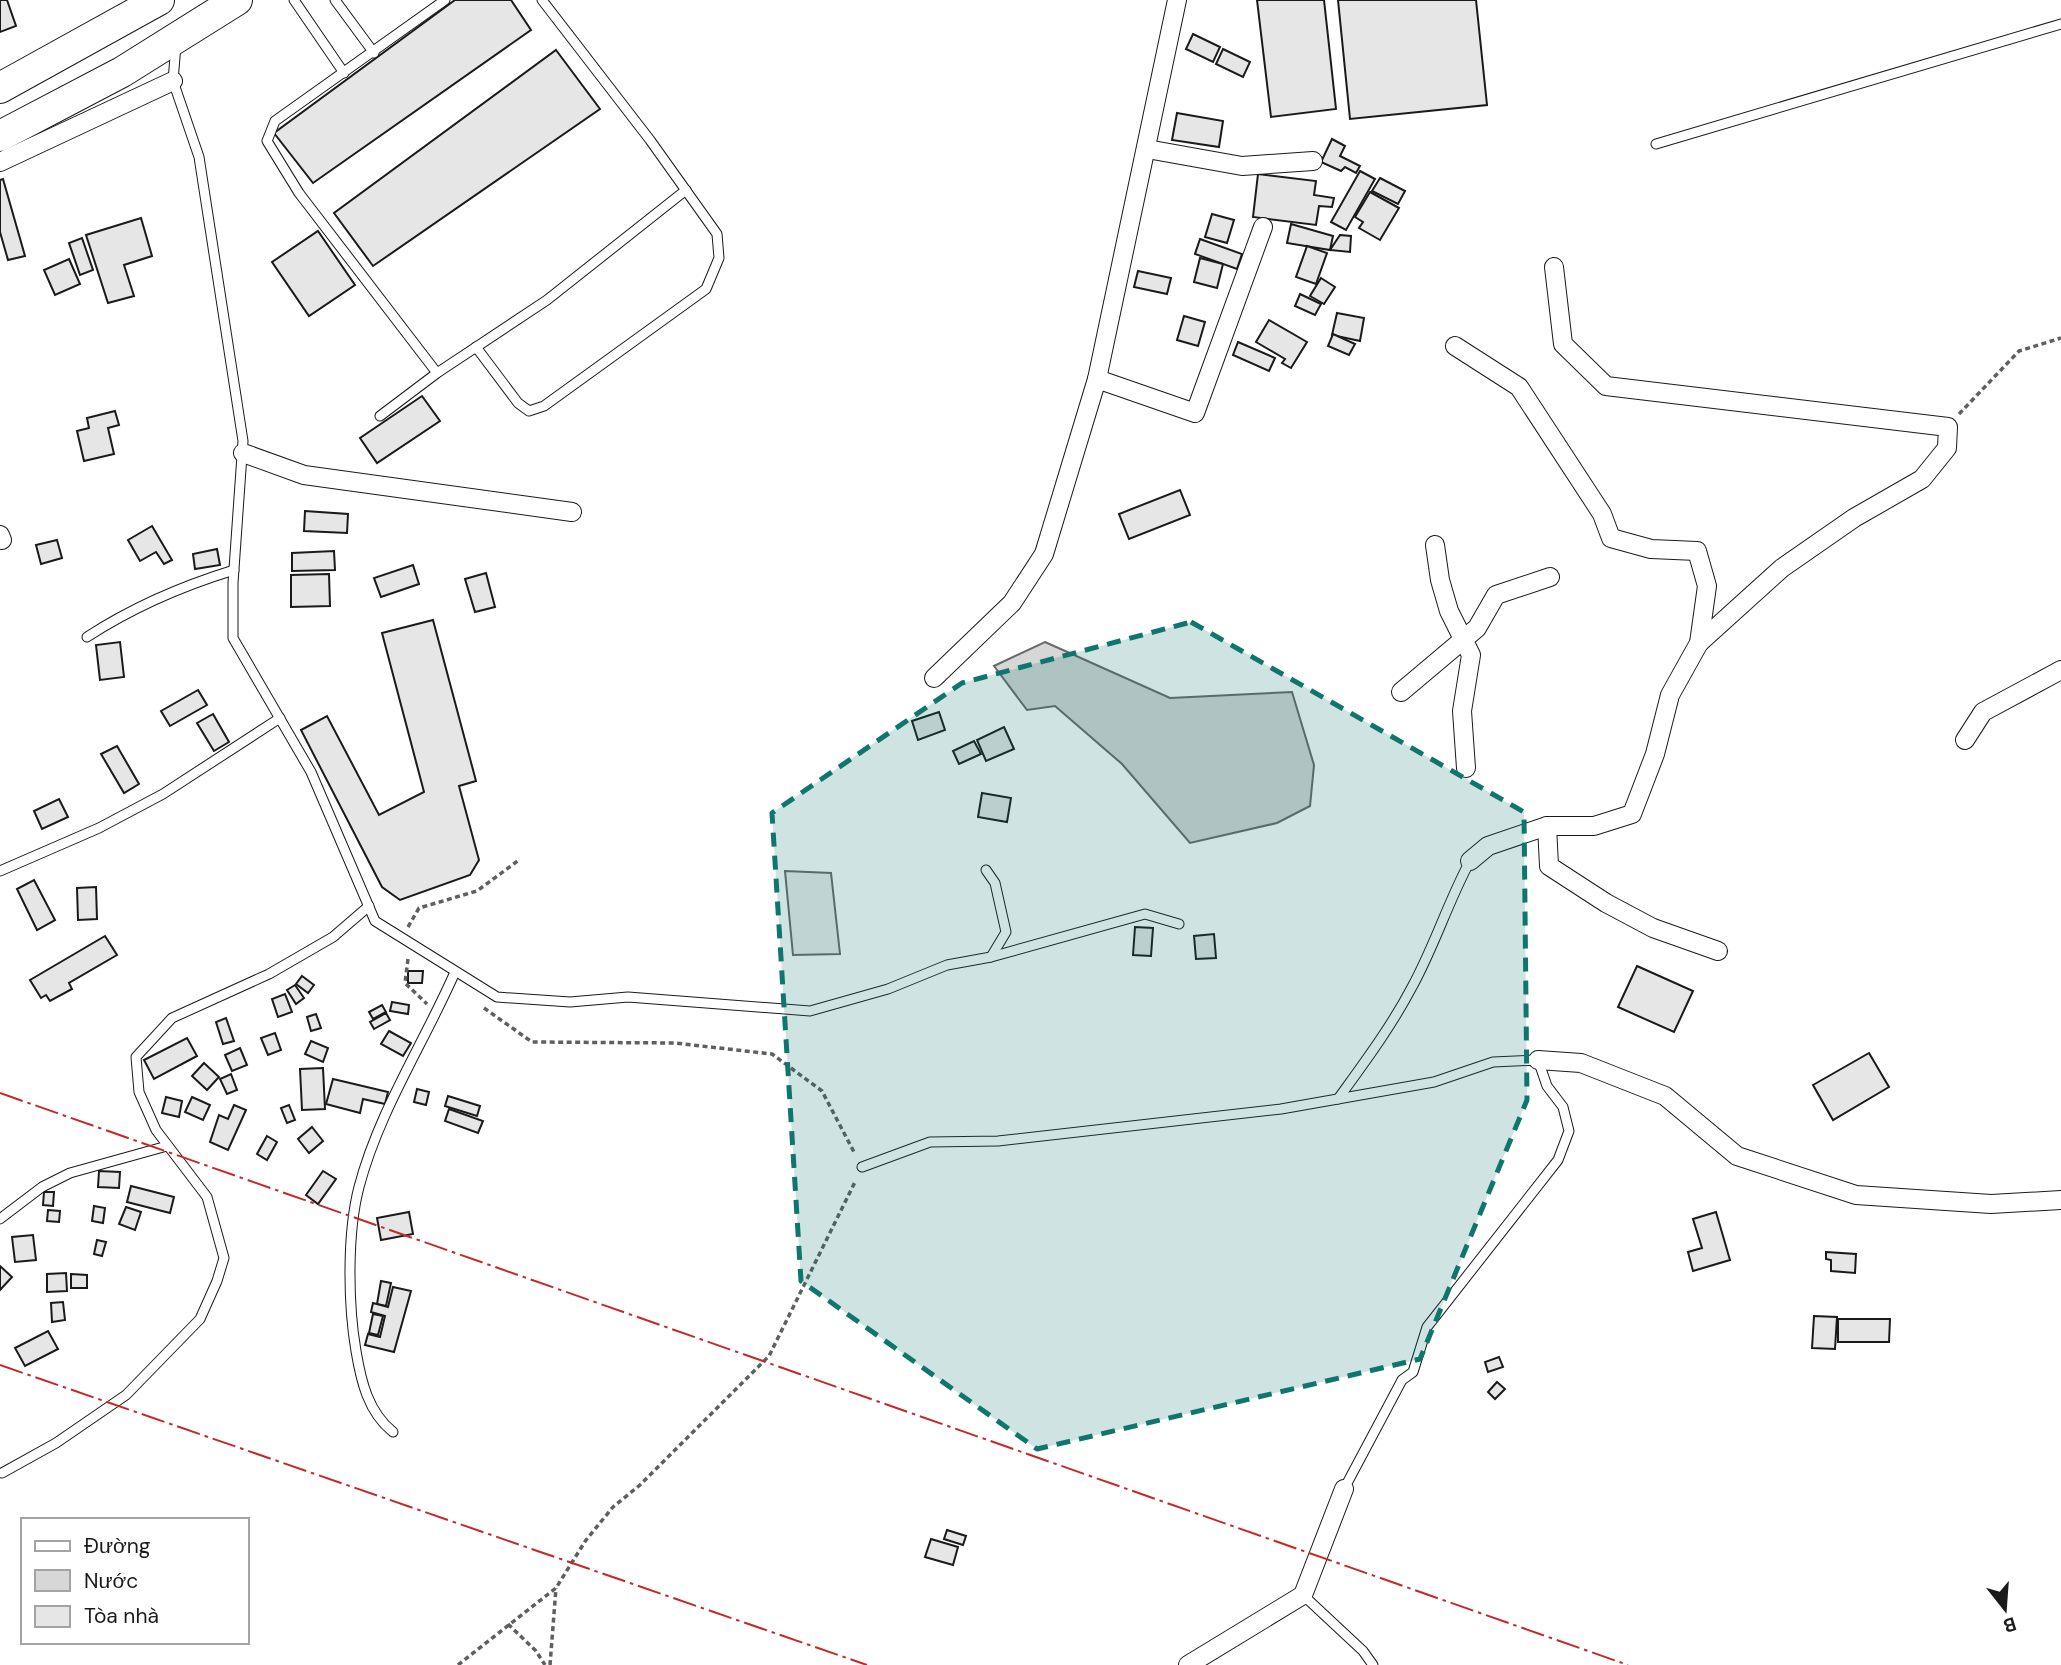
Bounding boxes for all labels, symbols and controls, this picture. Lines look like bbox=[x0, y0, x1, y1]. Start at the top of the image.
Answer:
legend bbox=[21, 1518, 248, 1644]
text: Đường bbox=[84, 1532, 151, 1560]
text: Nước bbox=[84, 1567, 138, 1595]
north arrow bbox=[1970, 1574, 2040, 1644]
text: Tòa nhà bbox=[84, 1602, 159, 1630]
text: B bbox=[2000, 1611, 2019, 1639]

